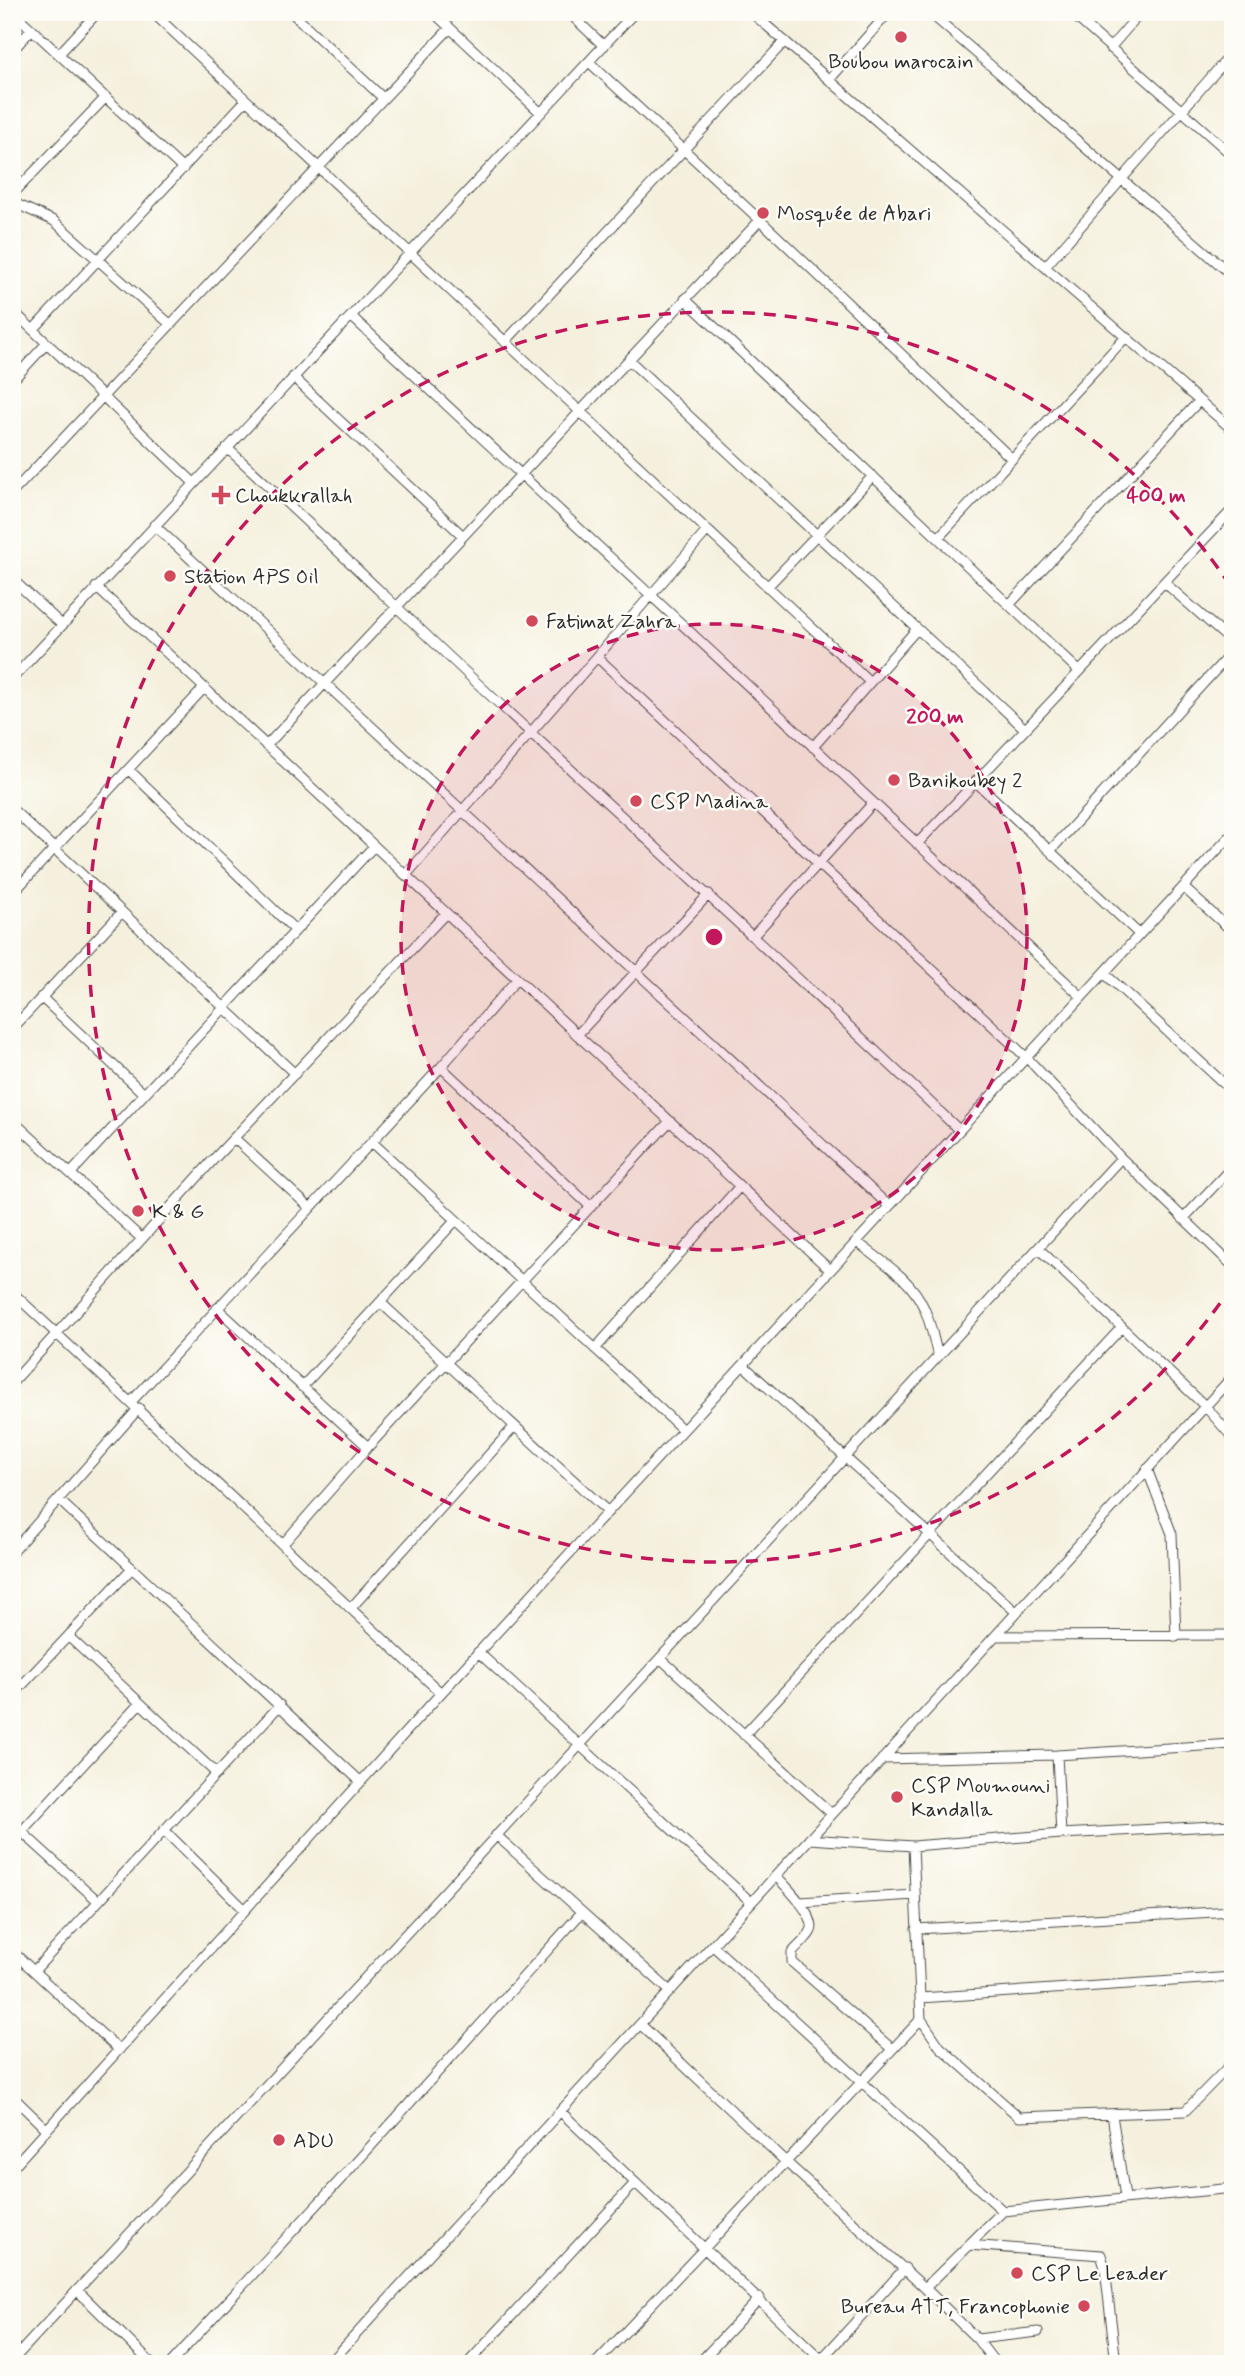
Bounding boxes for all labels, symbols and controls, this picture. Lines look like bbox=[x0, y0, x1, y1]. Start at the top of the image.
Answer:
marker: Boubou marocain bbox=[893, 29, 909, 45]
place label: Boubou marocain bbox=[828, 48, 974, 76]
place label: Mosquée de Abari bbox=[777, 200, 931, 228]
marker: Mosquée de Abari bbox=[755, 205, 771, 221]
place label: Choukkrallah bbox=[235, 482, 352, 510]
text: 400 m bbox=[1126, 482, 1186, 510]
marker: Choukkrallah bbox=[213, 487, 229, 503]
place label: Station APS Oil bbox=[184, 563, 319, 591]
marker: Station APS Oil bbox=[162, 568, 178, 584]
place label: Fatimat Zahra bbox=[546, 608, 677, 636]
marker: Fatimat Zahra bbox=[524, 613, 540, 629]
text: 200 m bbox=[906, 703, 964, 731]
place label: Banikoubey 2 bbox=[908, 767, 1022, 795]
marker: Banikoubey 2 bbox=[886, 772, 902, 788]
place label: CSP Madina bbox=[650, 788, 769, 816]
marker: CSP Madina bbox=[628, 793, 644, 809]
centre of rings bbox=[702, 925, 726, 949]
place label: K & G bbox=[152, 1198, 204, 1226]
marker: K & G bbox=[130, 1203, 146, 1219]
place label: CSP Moumouni Kandalla bbox=[911, 1772, 1050, 1824]
marker: CSP Moumouni Kandalla bbox=[889, 1789, 905, 1805]
place label: ADU bbox=[293, 2127, 334, 2155]
marker: ADU bbox=[271, 2132, 287, 2148]
place label: CSP Le Leader bbox=[1031, 2260, 1168, 2288]
marker: CSP Le Leader bbox=[1009, 2265, 1025, 2281]
place label: Bureau ATT, Francophonie bbox=[841, 2293, 1070, 2321]
marker: Bureau ATT, Francophonie bbox=[1076, 2298, 1092, 2314]

